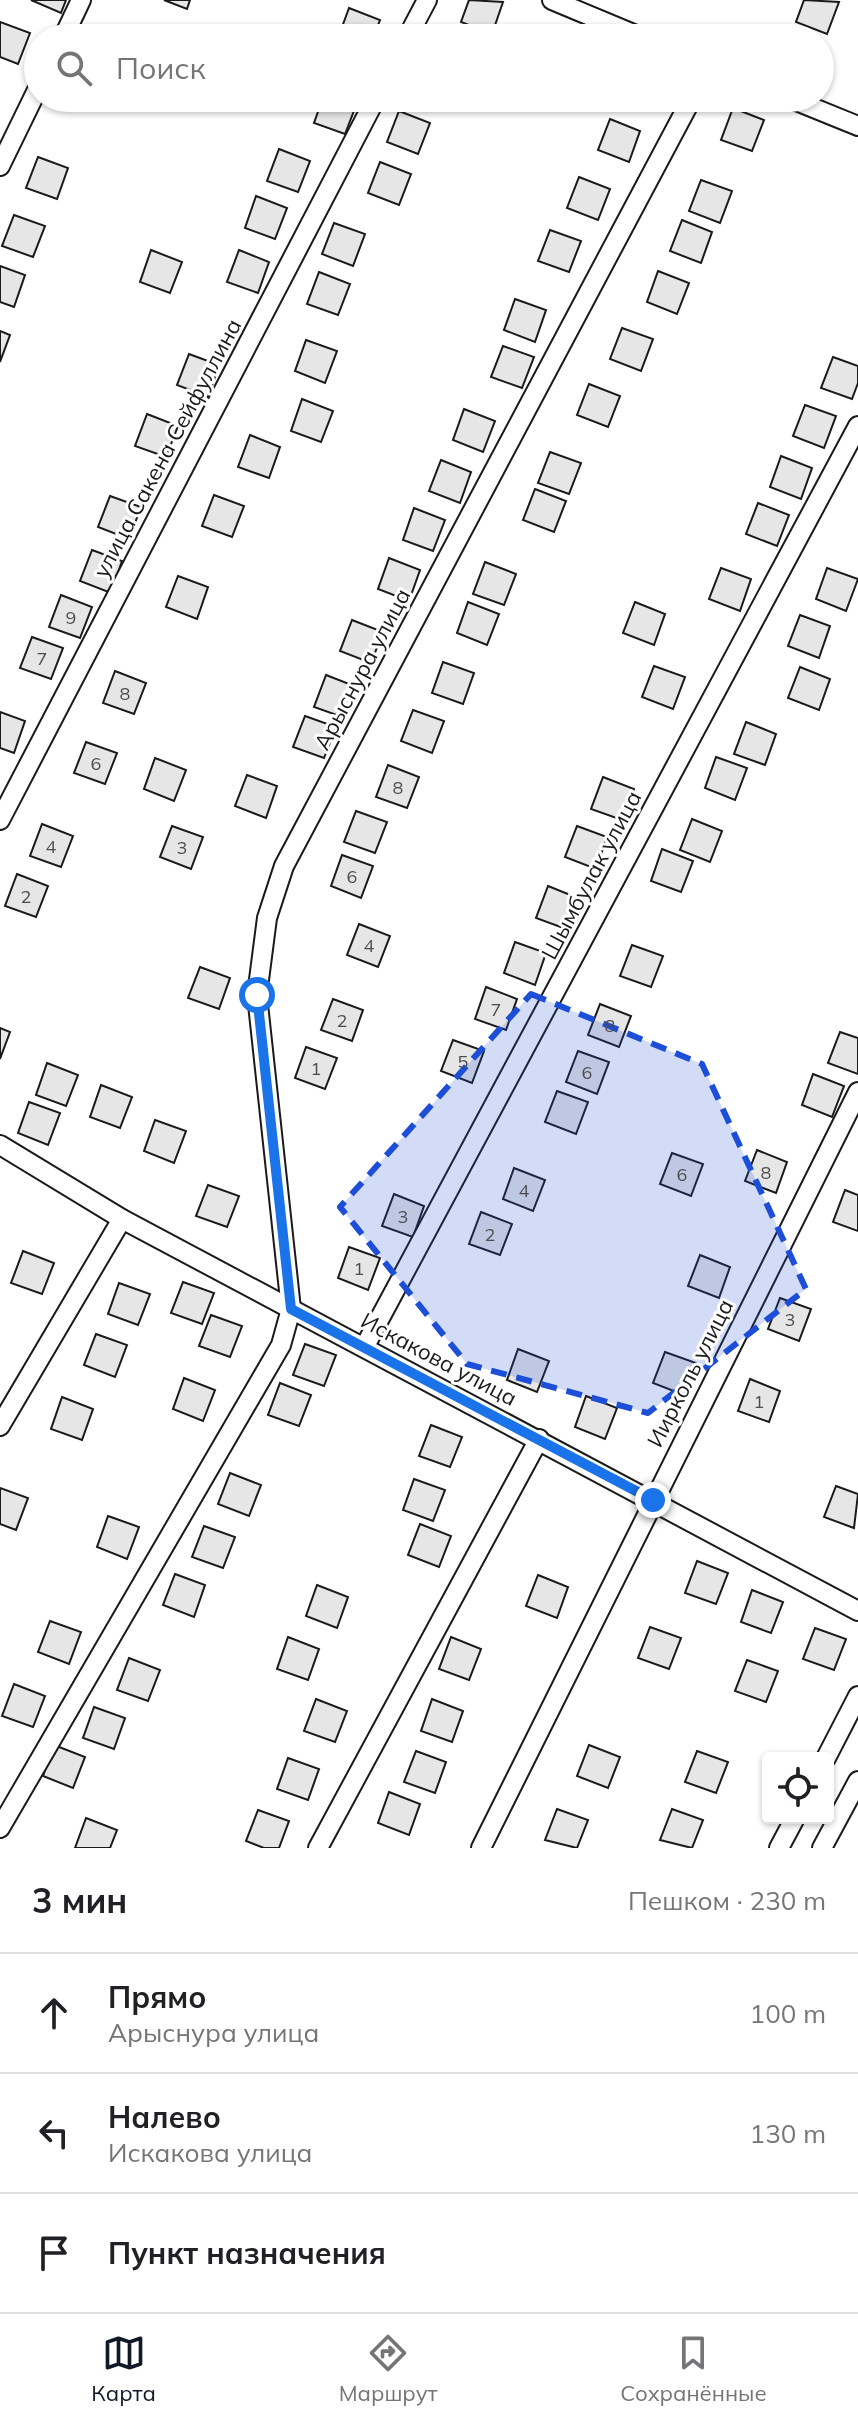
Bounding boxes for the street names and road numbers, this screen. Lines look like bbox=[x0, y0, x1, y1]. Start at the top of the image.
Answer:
street label: улица Сакена Сейфуллина bbox=[87, 314, 247, 582]
street label: Арыснура улица bbox=[308, 583, 416, 755]
street label: Шымбулак улица bbox=[535, 786, 647, 964]
street label: Иирколь улица bbox=[641, 1294, 739, 1452]
street label: Искакова улица bbox=[356, 1306, 522, 1412]

